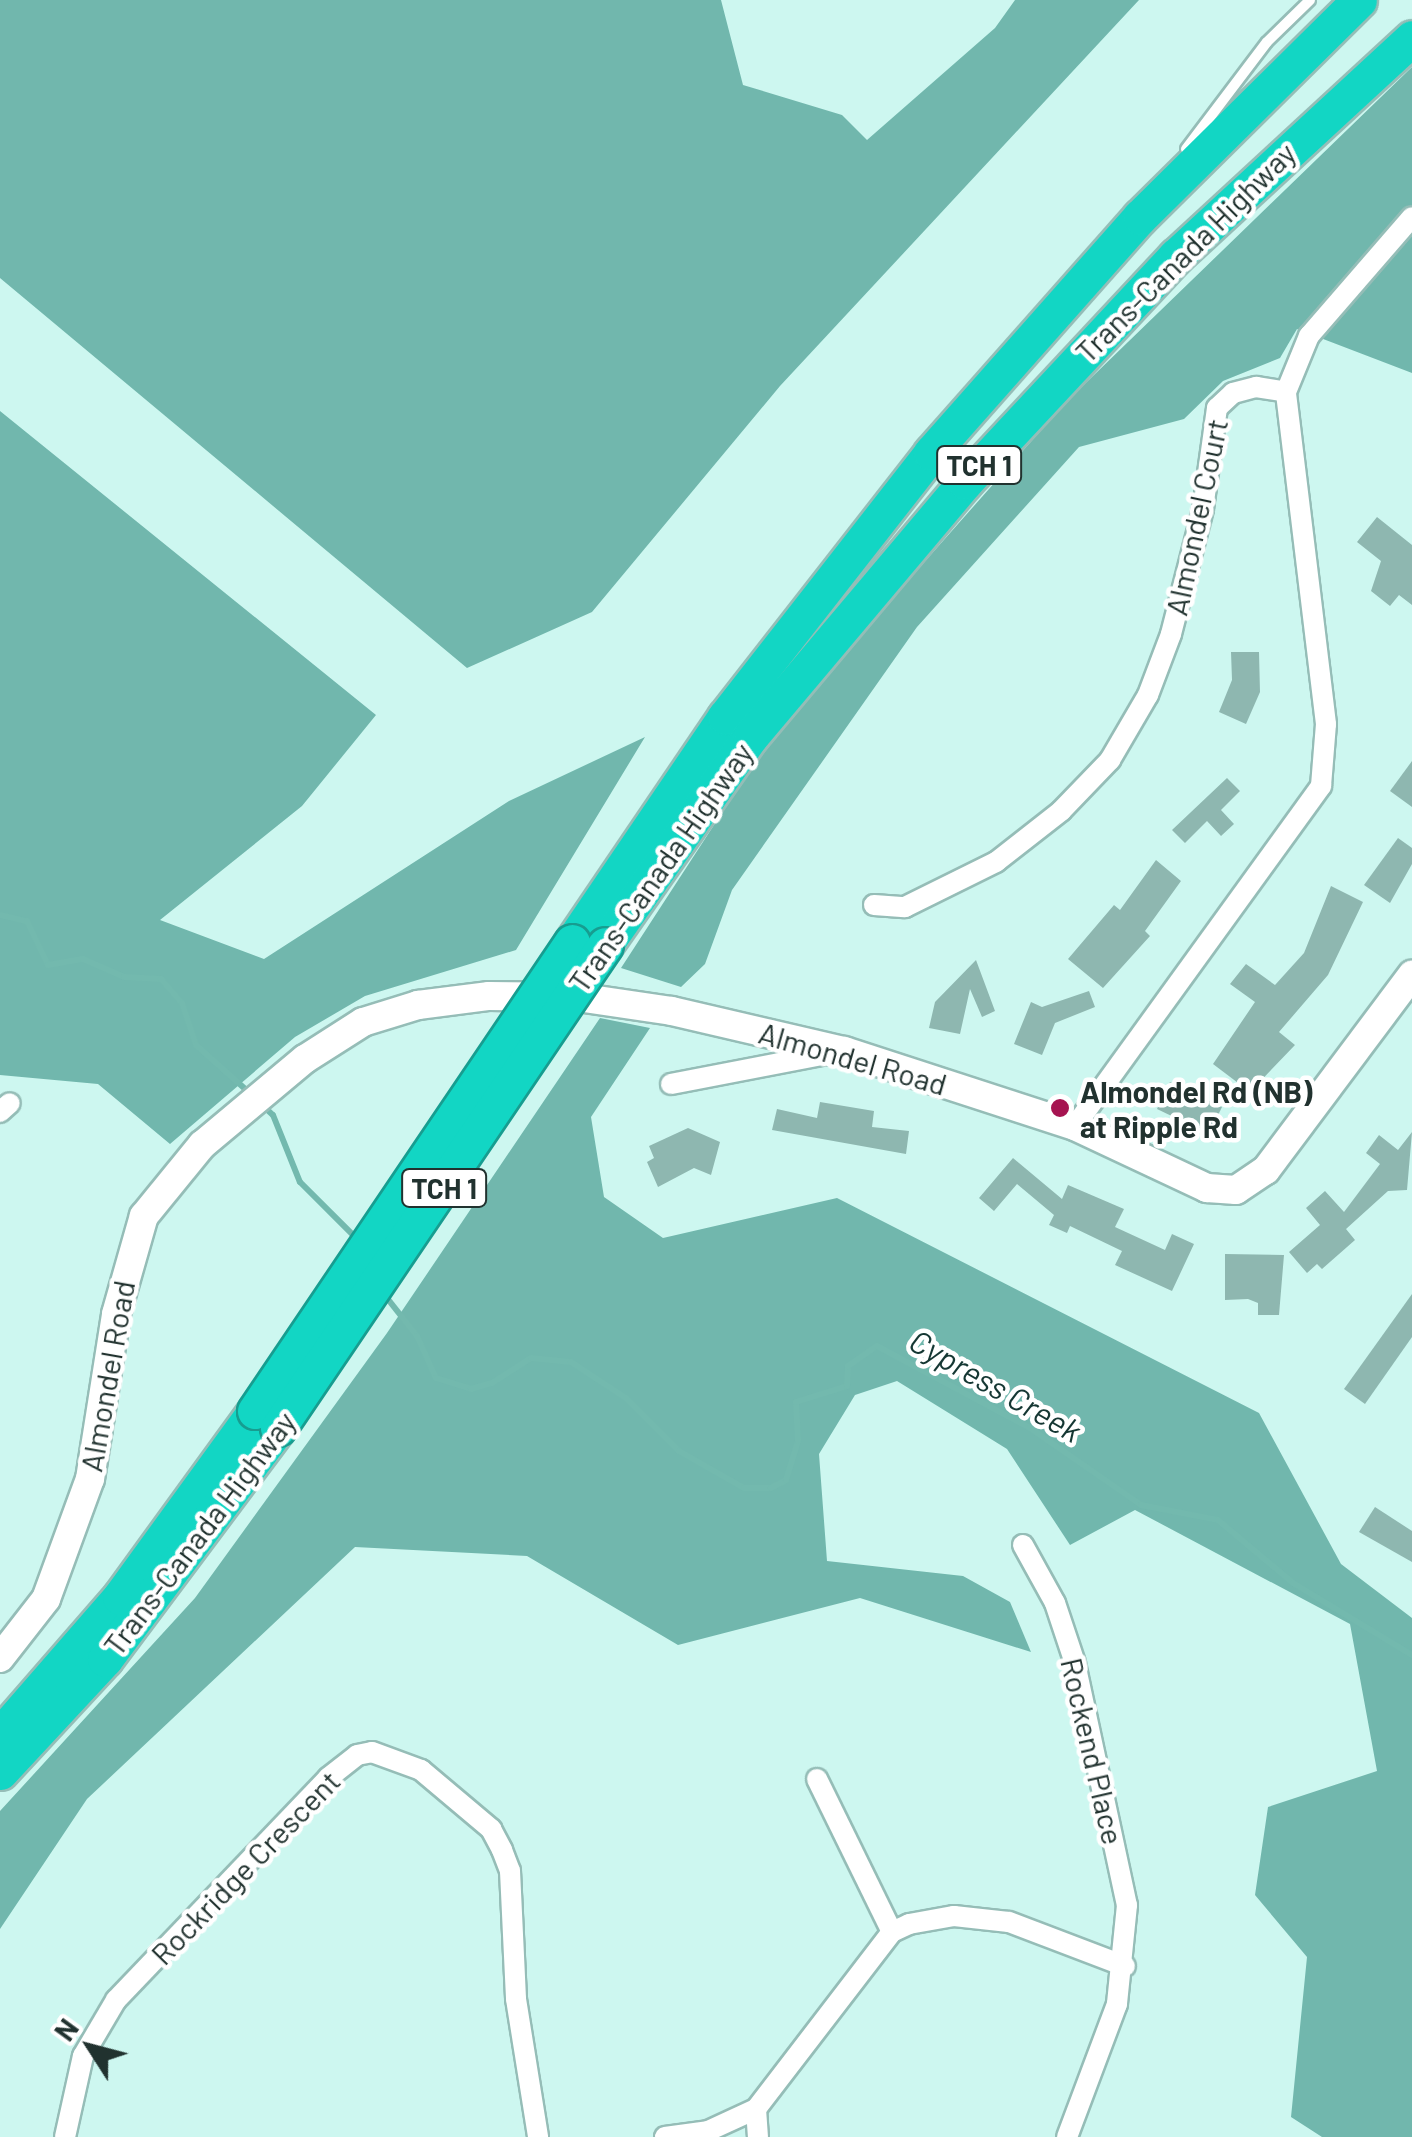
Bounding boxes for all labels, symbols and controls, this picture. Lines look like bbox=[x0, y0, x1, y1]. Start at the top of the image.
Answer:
street label: Trans-Canada Highway bbox=[1068, 135, 1302, 369]
street label: Almondel Court bbox=[1158, 415, 1234, 619]
road number: TCH 1 bbox=[934, 442, 1024, 488]
street label: Trans-Canada Highway bbox=[560, 735, 760, 999]
street label: Almondel Road bbox=[755, 1014, 951, 1102]
place label: Almondel Rd (NB) at Ripple Rd bbox=[1080, 1073, 1312, 1144]
marker: Almondel Rd (NB) at Ripple Rd bbox=[1049, 1097, 1071, 1119]
road number: TCH 1 bbox=[399, 1165, 489, 1211]
street label: Almondel Road bbox=[72, 1278, 142, 1474]
water label: Cypress Creek bbox=[903, 1320, 1089, 1450]
street label: Trans-Canada Highway bbox=[96, 1404, 302, 1662]
street label: Rockend Place bbox=[1054, 1654, 1132, 1848]
street label: Rockridge Crescent bbox=[143, 1762, 347, 1972]
north arrow bbox=[40, 1997, 140, 2097]
text: N bbox=[47, 2012, 85, 2047]

